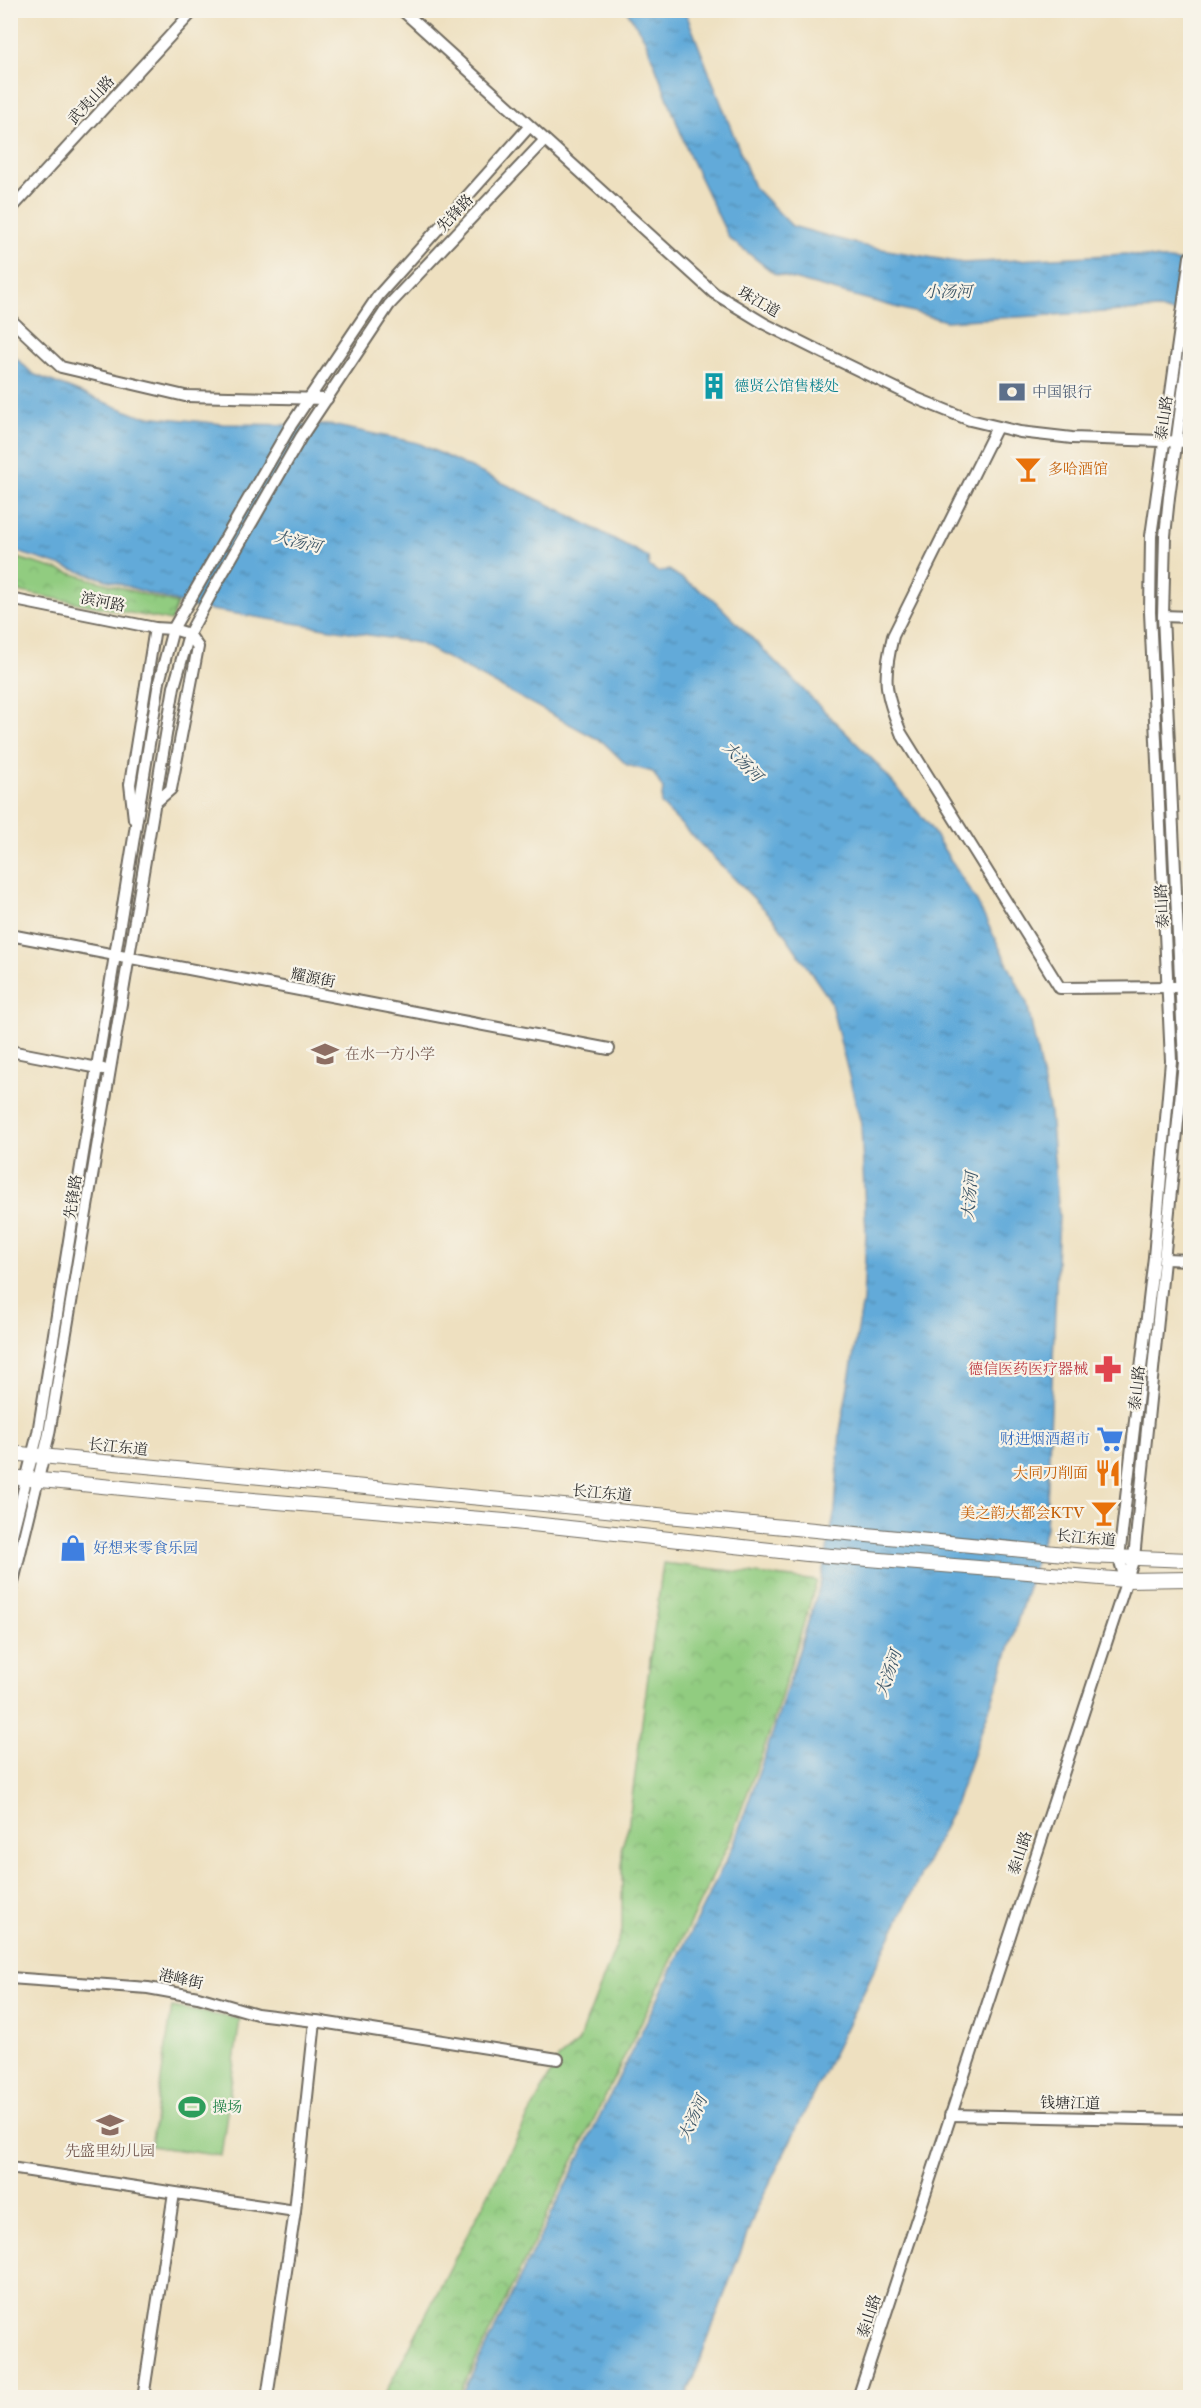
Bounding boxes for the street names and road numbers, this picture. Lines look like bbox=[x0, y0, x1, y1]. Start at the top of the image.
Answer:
street label: 武夷山路 bbox=[63, 71, 118, 128]
street label: 先锋路 bbox=[432, 190, 477, 236]
street label: 珠江道 bbox=[735, 282, 783, 321]
street label: 泰山路 bbox=[1151, 394, 1176, 442]
street label: 滨河路 bbox=[79, 588, 127, 615]
street label: 泰山路 bbox=[1151, 883, 1172, 929]
street label: 耀源街 bbox=[289, 964, 337, 991]
street label: 先锋路 bbox=[60, 1173, 85, 1221]
street label: 泰山路 bbox=[1125, 1365, 1148, 1411]
street label: 长江东道 bbox=[87, 1434, 149, 1459]
street label: 长江东道 bbox=[571, 1480, 633, 1505]
street label: 长江东道 bbox=[1055, 1525, 1117, 1550]
street label: 泰山路 bbox=[1004, 1829, 1036, 1877]
street label: 港峰街 bbox=[157, 1965, 205, 1992]
street label: 钱塘江道 bbox=[1040, 2092, 1100, 2113]
street label: 泰山路 bbox=[853, 2292, 885, 2340]

